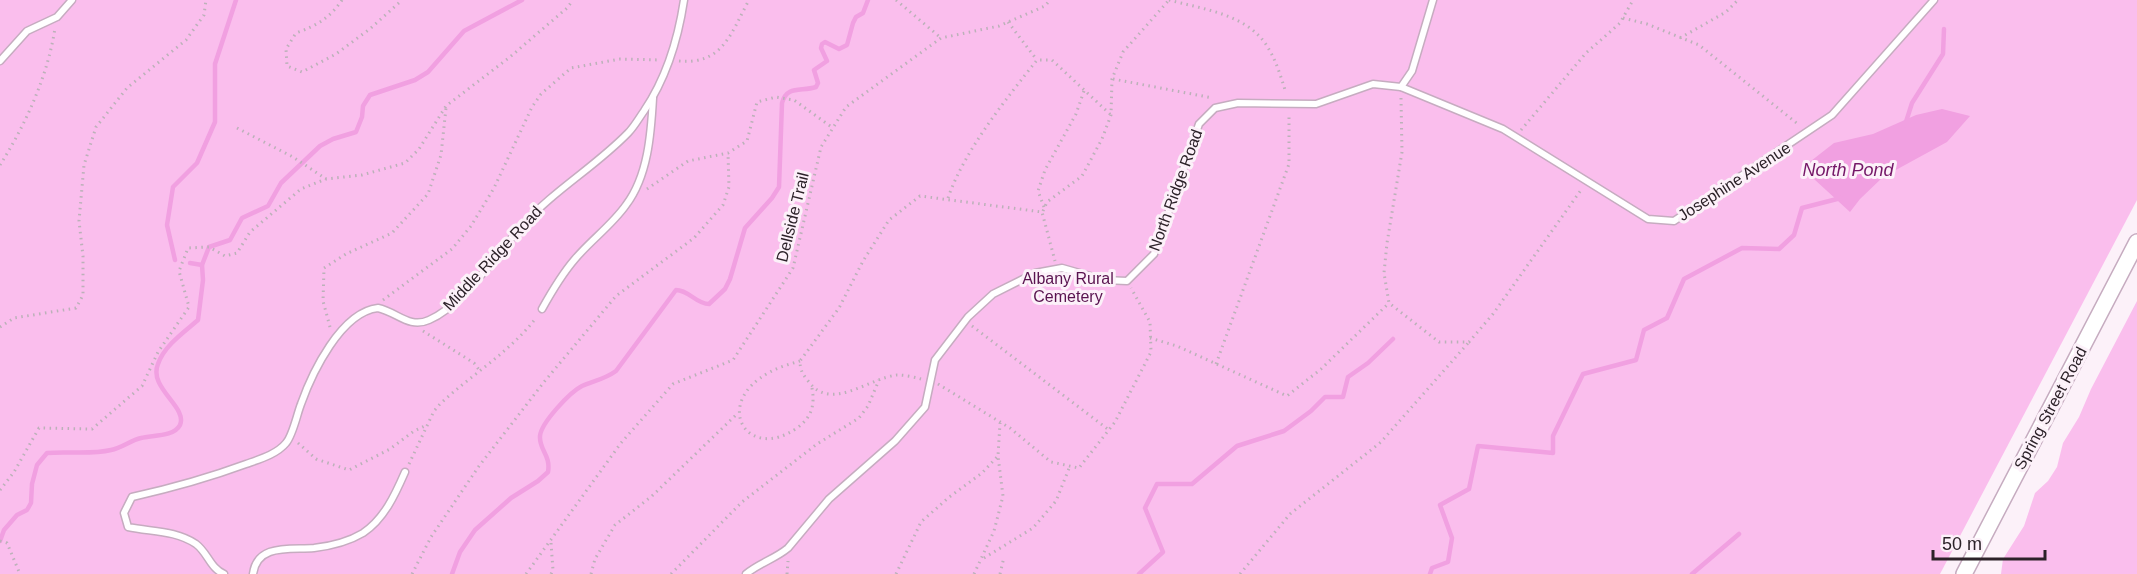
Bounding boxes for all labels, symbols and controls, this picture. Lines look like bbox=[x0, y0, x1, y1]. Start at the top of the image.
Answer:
street label: North Ridge Road bbox=[1146, 127, 1205, 253]
street label: Josephine Avenue bbox=[1675, 139, 1794, 224]
water label: North Pond bbox=[1802, 160, 1895, 180]
street label: Dellside Trail bbox=[773, 171, 812, 264]
street label: Middle Ridge Road bbox=[440, 203, 545, 314]
park label: Albany Rural Cemetery bbox=[1022, 270, 1114, 305]
street label: Spring Street Road bbox=[2011, 344, 2090, 472]
scale bar bbox=[1933, 523, 2046, 561]
text: 50 m bbox=[1942, 534, 1982, 554]

